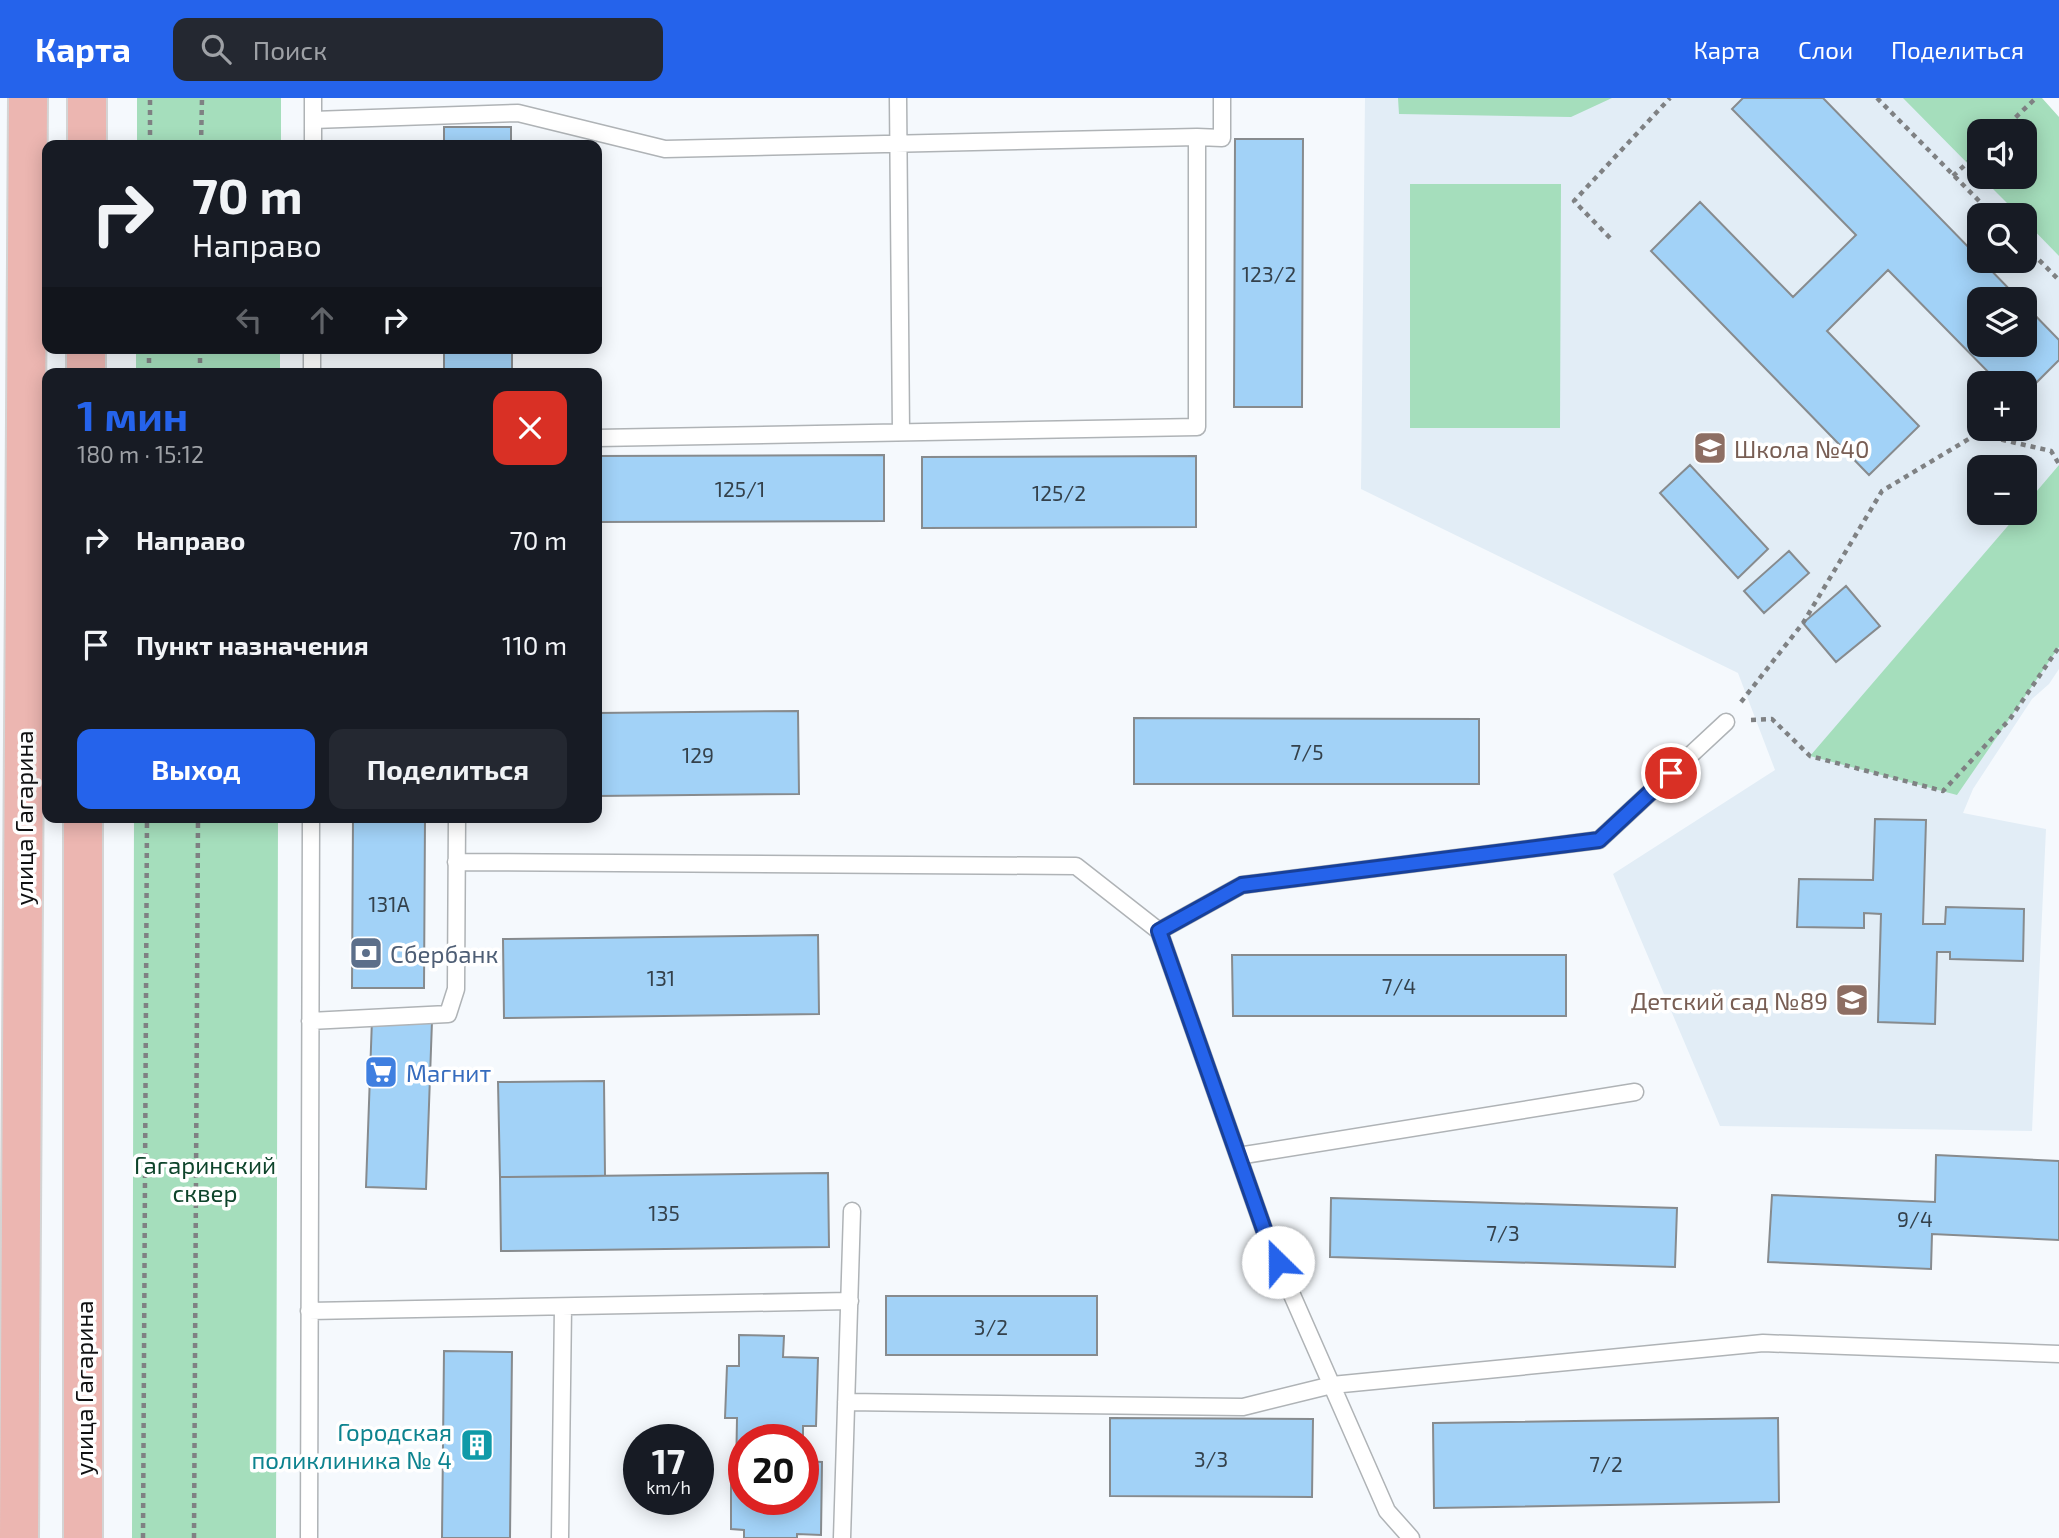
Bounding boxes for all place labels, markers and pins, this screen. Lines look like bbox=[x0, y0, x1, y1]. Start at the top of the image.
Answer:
school or university icon: Школа №40 bbox=[1691, 429, 1729, 467]
place label: Школа №40 bbox=[1734, 434, 1870, 463]
pin bbox=[1641, 743, 1701, 803]
bank icon: Сбербанк bbox=[347, 934, 385, 972]
place label: Сбербанк bbox=[390, 939, 498, 968]
school or university icon: Детский сад №89 bbox=[1833, 981, 1871, 1019]
place label: Детский сад №89 bbox=[1631, 986, 1828, 1015]
supermarket icon: Магнит bbox=[362, 1053, 400, 1091]
place label: Магнит bbox=[406, 1058, 491, 1087]
place label: Городская поликлиника № 4 bbox=[251, 1417, 452, 1474]
building icon: Городская поликлиника № 4 bbox=[458, 1426, 496, 1464]

